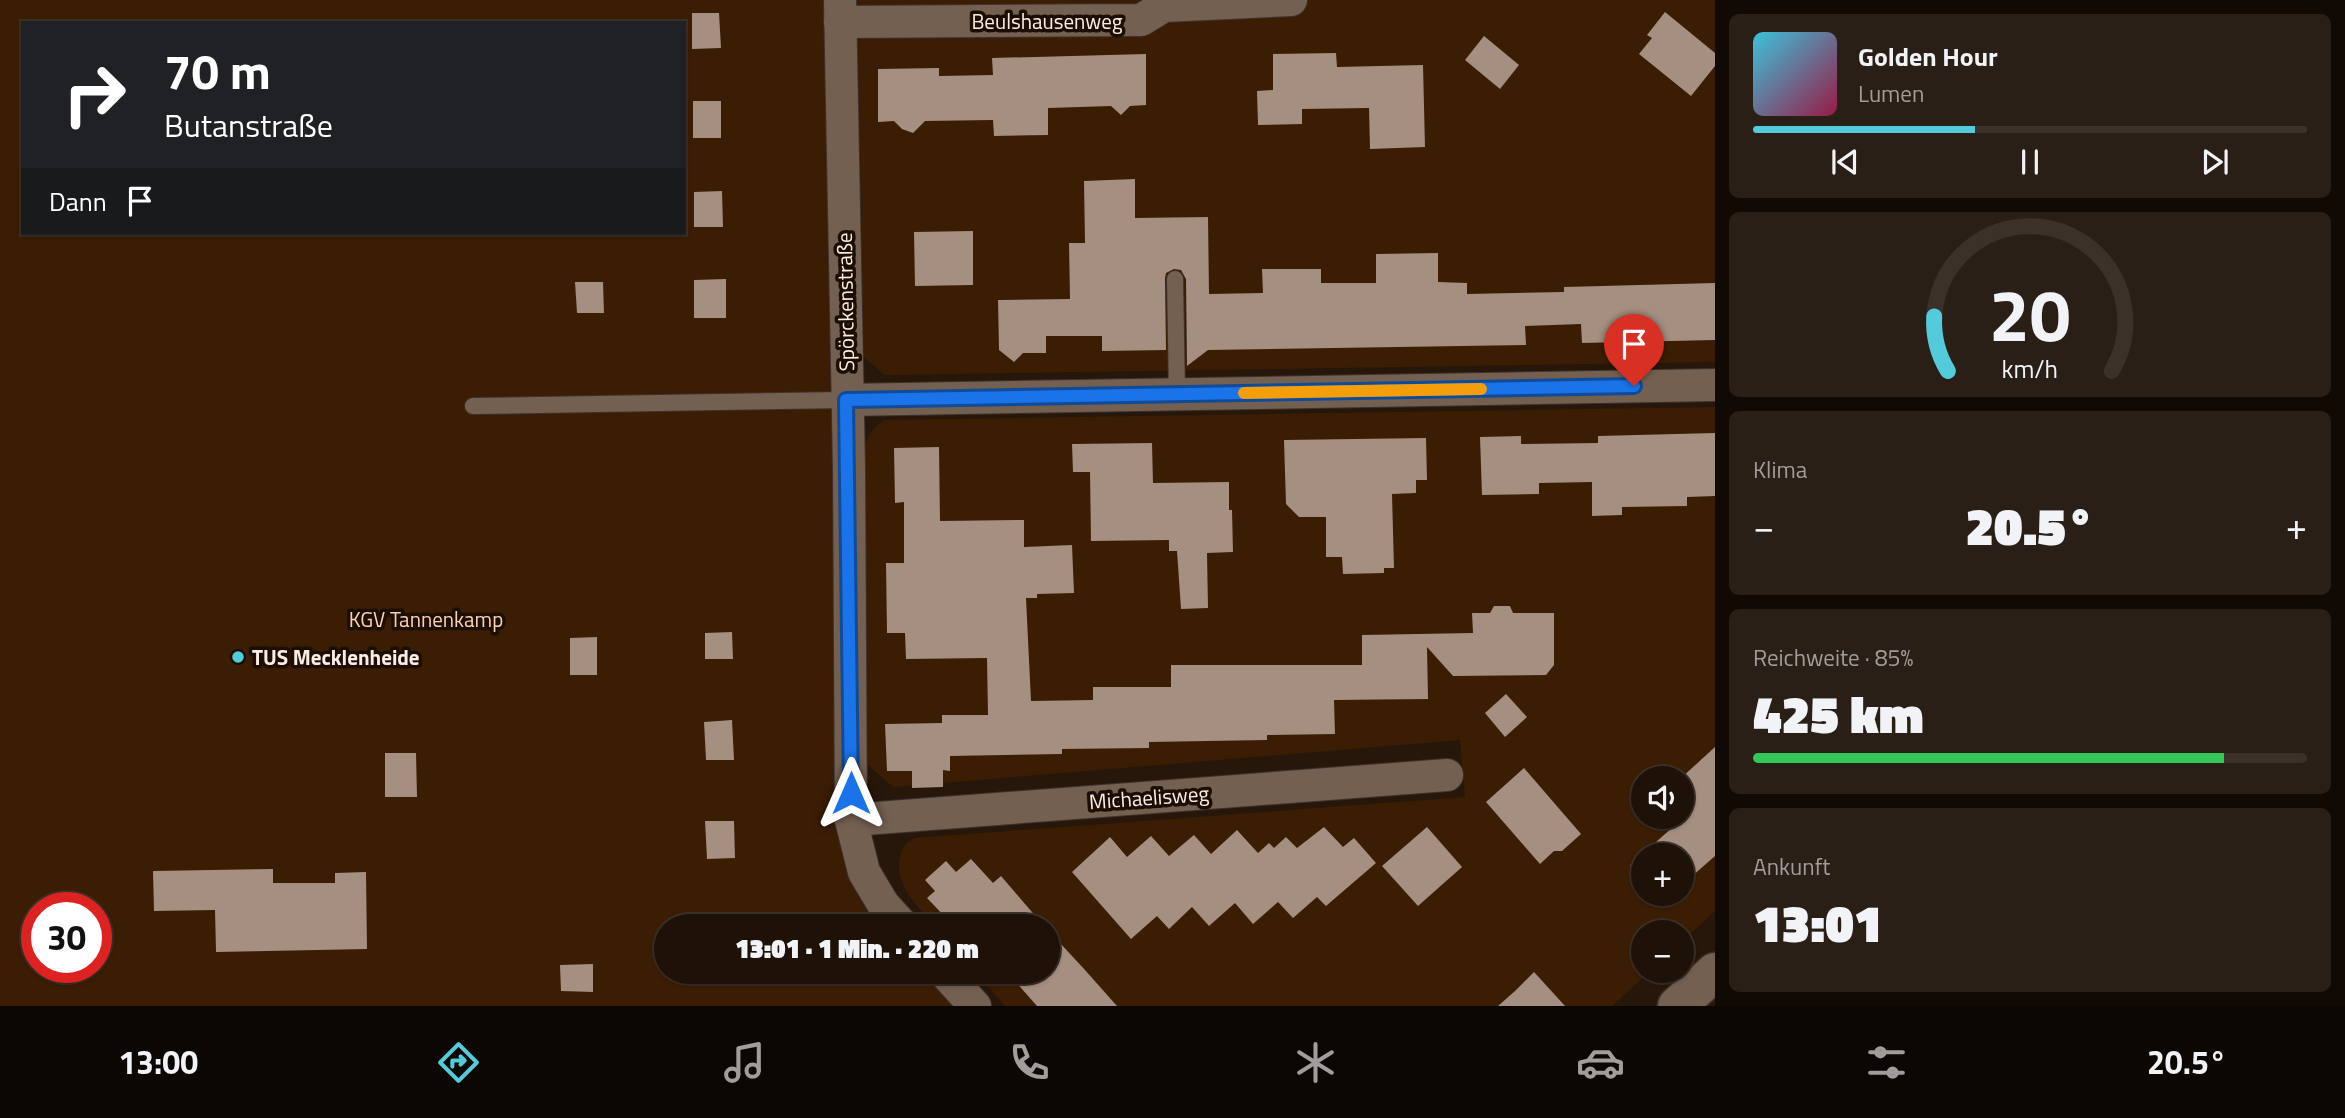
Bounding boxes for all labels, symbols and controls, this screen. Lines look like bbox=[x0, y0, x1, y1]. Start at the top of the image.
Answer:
street label: Beulshausenweg bbox=[971, 5, 1123, 37]
text: 70 m bbox=[164, 33, 271, 108]
text: Golden Hour bbox=[1858, 37, 1998, 76]
icon: right bbox=[49, 49, 140, 140]
text: Lumen bbox=[1858, 76, 1924, 111]
text: Butanstraße bbox=[164, 101, 333, 149]
icon: previous bbox=[1826, 143, 1864, 181]
icon: pause bbox=[2011, 143, 2049, 181]
icon: next bbox=[2196, 143, 2234, 181]
text: Dann bbox=[49, 182, 107, 221]
icon: arrive bbox=[121, 182, 159, 220]
street label: Spörckenstraße bbox=[828, 232, 862, 372]
text: 20 bbox=[1989, 259, 2071, 369]
pin bbox=[1604, 314, 1664, 386]
icon: arrive bbox=[1615, 325, 1653, 363]
text: km/h bbox=[2002, 349, 2058, 387]
text: Klima bbox=[1753, 452, 1807, 487]
text: 20.5° bbox=[1965, 486, 2095, 565]
text: − bbox=[1753, 497, 1774, 555]
text: + bbox=[2286, 497, 2307, 555]
park label: KGV Tannenkamp bbox=[349, 603, 503, 635]
text: Reichweite · 85% bbox=[1753, 640, 1913, 675]
place label: TUS Mecklenheide bbox=[252, 641, 420, 673]
marker: TUS Mecklenheide bbox=[230, 649, 246, 665]
text: 425 km bbox=[1753, 674, 1924, 753]
position arrow bbox=[814, 756, 888, 830]
map controls bbox=[1631, 766, 1694, 983]
button: sound bbox=[1631, 766, 1694, 829]
street label: Michaelisweg bbox=[1088, 777, 1210, 817]
button: + bbox=[1631, 843, 1694, 906]
text: Ankunft bbox=[1753, 849, 1830, 884]
text: 13:01 bbox=[1753, 883, 1882, 962]
speed limit sign: 30 bbox=[21, 892, 112, 983]
button: − bbox=[1631, 920, 1694, 983]
text: 13:01 · 1 Min. · 220 m bbox=[735, 929, 979, 968]
text: 13:00 bbox=[118, 1038, 198, 1086]
icon: directions bbox=[434, 1038, 483, 1087]
icon: music bbox=[720, 1038, 769, 1087]
icon: phone bbox=[1005, 1038, 1054, 1087]
icon: climate bbox=[1291, 1038, 1340, 1087]
icon: car bbox=[1576, 1038, 1625, 1087]
icon: filters bbox=[1862, 1038, 1911, 1087]
text: 20.5° bbox=[2147, 1038, 2227, 1086]

